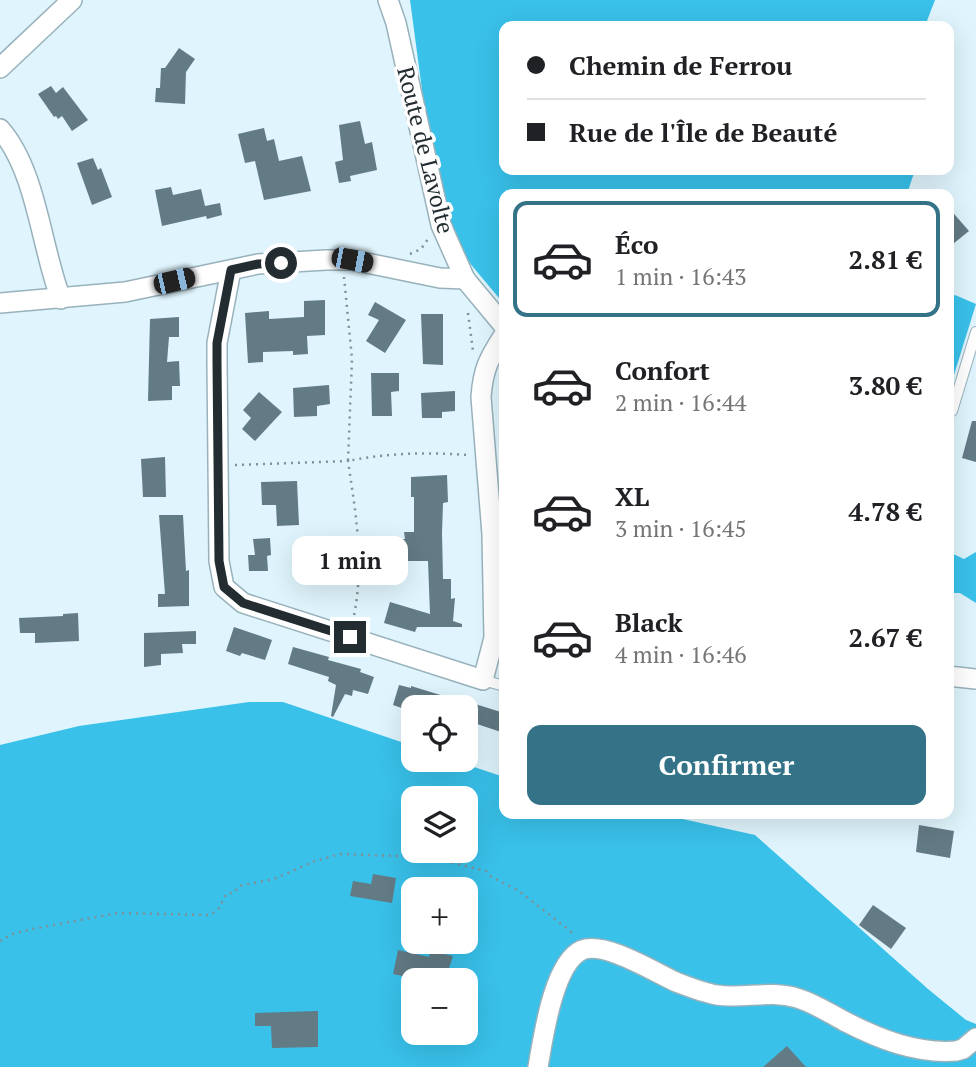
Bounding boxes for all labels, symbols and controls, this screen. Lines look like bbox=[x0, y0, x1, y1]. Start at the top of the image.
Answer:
text: Chemin de Ferrou bbox=[569, 48, 792, 82]
street label: Route de Lavolte bbox=[390, 63, 462, 237]
text: Rue de l'Île de Beauté bbox=[569, 115, 837, 149]
text: Éco bbox=[615, 227, 658, 261]
icon: car bbox=[531, 228, 594, 291]
text: 2.81 € bbox=[849, 242, 922, 276]
car bbox=[330, 246, 375, 274]
route start bbox=[265, 247, 297, 279]
text: 1 min · 16:43 bbox=[615, 261, 747, 292]
car bbox=[152, 266, 197, 296]
text: Confort bbox=[615, 353, 710, 387]
icon: car bbox=[531, 354, 594, 417]
text: 3.80 € bbox=[849, 368, 922, 402]
text: 2 min · 16:44 bbox=[615, 387, 747, 418]
text: XL bbox=[615, 479, 649, 513]
icon: car bbox=[531, 480, 594, 543]
text: 4.78 € bbox=[849, 494, 922, 528]
text: 3 min · 16:45 bbox=[615, 513, 747, 544]
callout: 1 min bbox=[292, 536, 408, 584]
text: 1 min bbox=[319, 545, 381, 576]
text: Black bbox=[615, 605, 683, 639]
icon: car bbox=[531, 606, 594, 669]
text: 2.67 € bbox=[849, 620, 922, 654]
route end bbox=[334, 621, 366, 653]
text: 4 min · 16:46 bbox=[615, 639, 747, 670]
map controls bbox=[401, 695, 478, 1045]
button: locate bbox=[401, 695, 478, 772]
button: Confirmer bbox=[527, 725, 926, 805]
button: layers bbox=[401, 786, 478, 863]
button: + bbox=[401, 877, 478, 954]
button: − bbox=[401, 968, 478, 1045]

